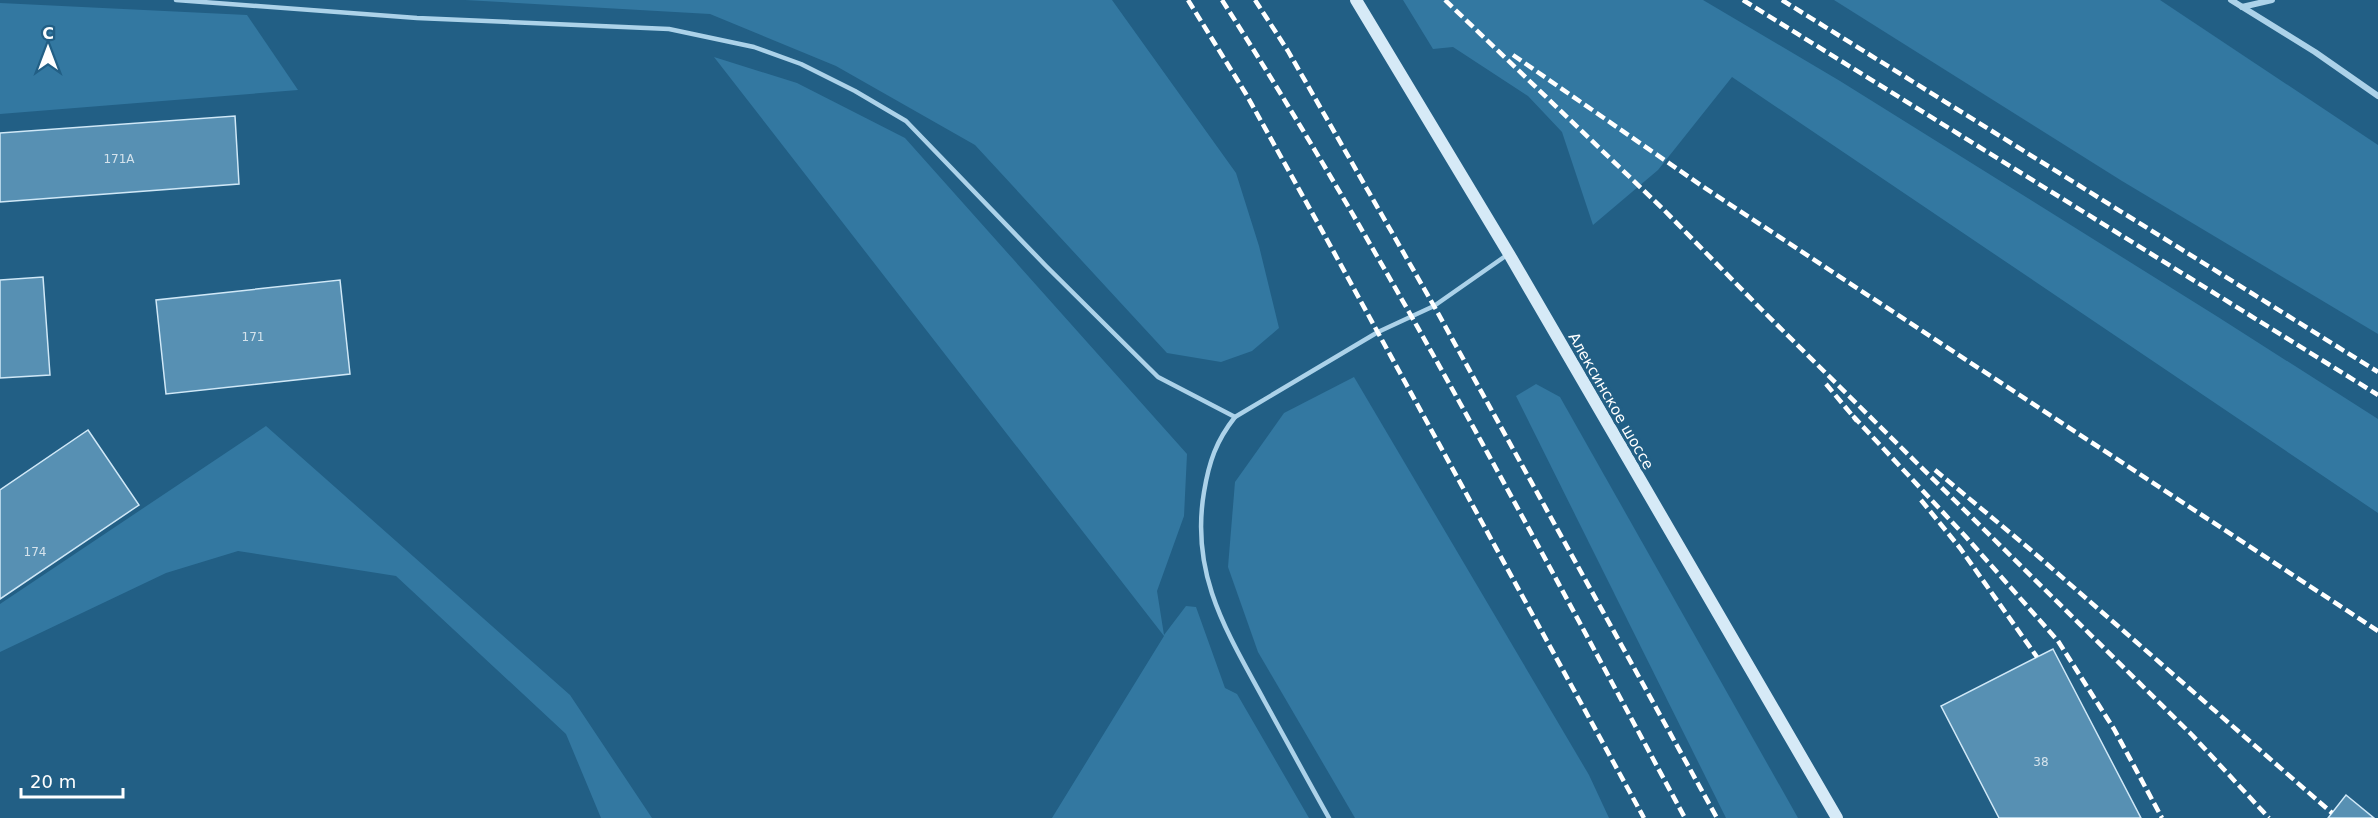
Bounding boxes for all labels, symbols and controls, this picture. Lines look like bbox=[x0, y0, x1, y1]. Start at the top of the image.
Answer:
north arrow bbox=[18, 18, 78, 78]
text: С bbox=[42, 24, 54, 43]
house number: 171А bbox=[103, 152, 135, 166]
street label: Алексинское шоссе bbox=[1564, 329, 1658, 473]
house number: 171 bbox=[242, 330, 264, 344]
house number: 174 bbox=[24, 545, 46, 559]
house number: 38 bbox=[2033, 755, 2049, 769]
scale bar bbox=[21, 761, 123, 799]
text: 20 m bbox=[30, 771, 76, 792]

